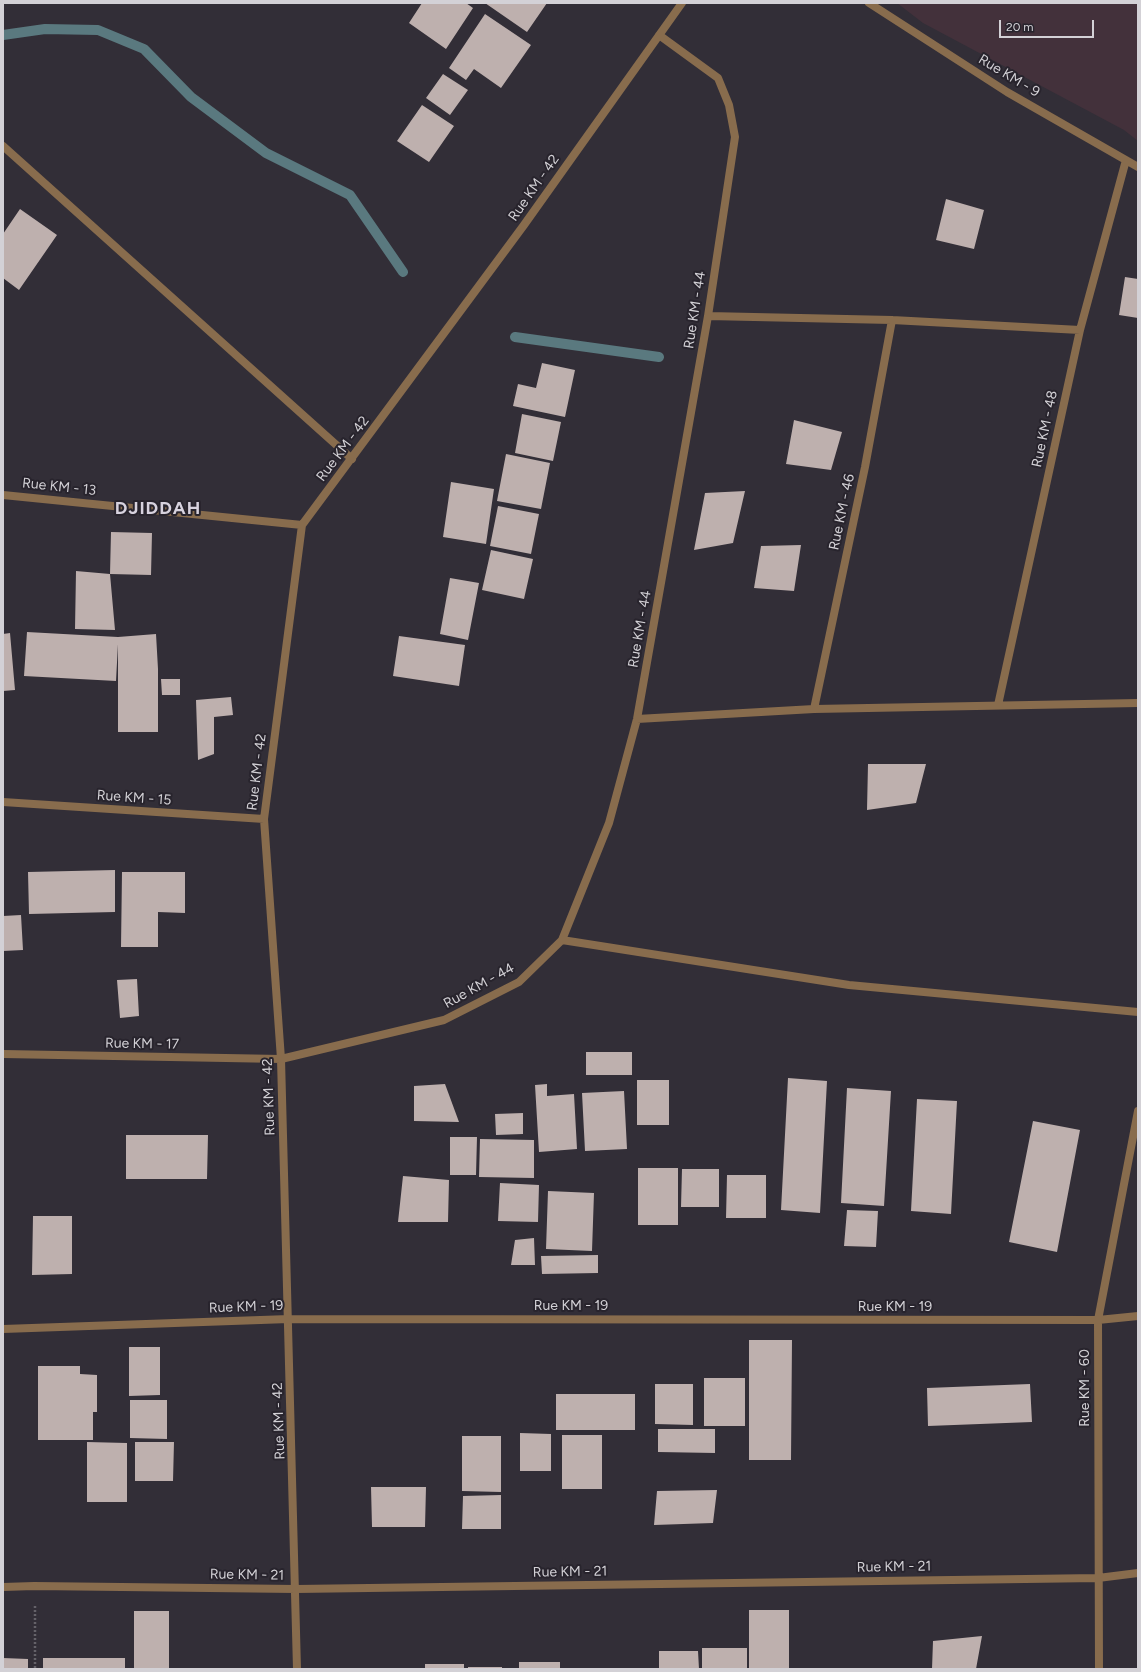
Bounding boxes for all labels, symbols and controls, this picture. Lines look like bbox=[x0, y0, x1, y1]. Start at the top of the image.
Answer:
scale bar bbox=[1001, 12, 1096, 38]
text: 20 m bbox=[1006, 20, 1034, 34]
street label: Rue KM - 9 bbox=[975, 51, 1043, 101]
street label: Rue KM - 42 bbox=[505, 152, 563, 224]
street label: Rue KM - 44 bbox=[681, 270, 709, 350]
street label: Rue KM - 48 bbox=[1029, 389, 1061, 469]
street label: Rue KM - 42 bbox=[313, 413, 373, 485]
street label: Rue KM - 46 bbox=[826, 472, 858, 552]
street label: Rue KM - 13 bbox=[21, 475, 97, 499]
district label: DJIDDAH bbox=[115, 498, 201, 520]
street label: Rue KM - 44 bbox=[625, 589, 655, 669]
street label: Rue KM - 42 bbox=[244, 733, 270, 811]
street label: Rue KM - 15 bbox=[96, 787, 172, 809]
street label: Rue KM - 44 bbox=[441, 960, 517, 1012]
street label: Rue KM - 17 bbox=[105, 1035, 179, 1053]
street label: Rue KM - 42 bbox=[259, 1058, 279, 1136]
street label: Rue KM - 19 bbox=[208, 1297, 284, 1317]
street label: Rue KM - 19 bbox=[534, 1298, 608, 1314]
street label: Rue KM - 19 bbox=[858, 1299, 932, 1315]
street label: Rue KM - 60 bbox=[1077, 1349, 1093, 1427]
street label: Rue KM - 42 bbox=[269, 1382, 289, 1460]
street label: Rue KM - 21 bbox=[857, 1558, 931, 1576]
street label: Rue KM - 21 bbox=[533, 1563, 607, 1581]
street label: Rue KM - 21 bbox=[210, 1566, 284, 1584]

